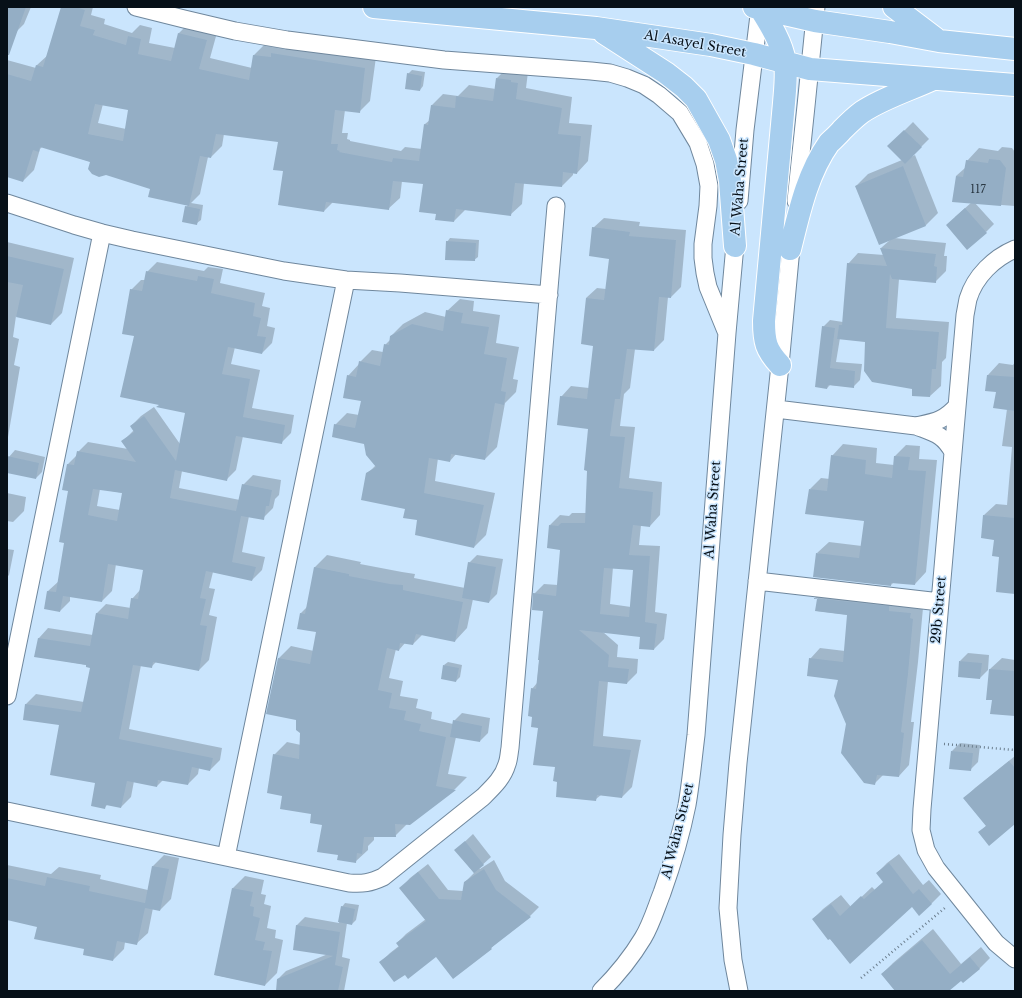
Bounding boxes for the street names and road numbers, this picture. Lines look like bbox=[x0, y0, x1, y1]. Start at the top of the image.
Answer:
street label: Al Asayel Street bbox=[643, 27, 747, 61]
street label: Al Waha Street bbox=[728, 137, 752, 237]
street label: Al Waha Street bbox=[702, 460, 724, 560]
street label: 29b Street bbox=[928, 576, 950, 644]
street label: Al Waha Street bbox=[659, 781, 697, 881]

